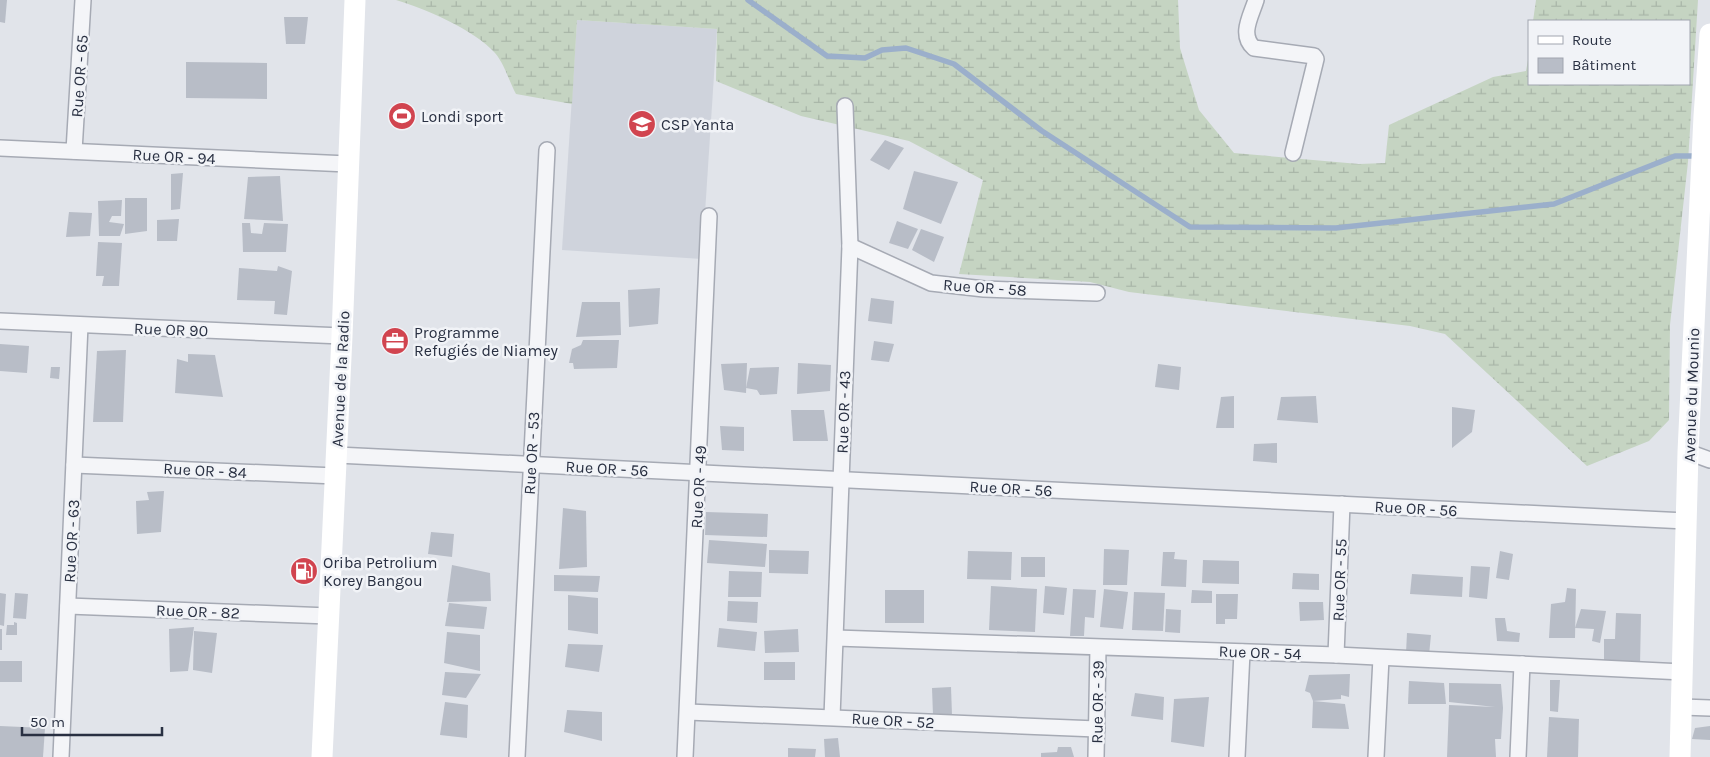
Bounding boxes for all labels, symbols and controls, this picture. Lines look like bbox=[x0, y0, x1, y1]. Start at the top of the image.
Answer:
legend bbox=[1528, 20, 1690, 85]
text: Route bbox=[1572, 31, 1612, 49]
street label: Rue OR - 65 bbox=[67, 34, 92, 118]
text: Bâtiment bbox=[1572, 56, 1636, 74]
sports icon: Londi sport bbox=[387, 101, 417, 131]
place label: Londi sport bbox=[421, 107, 503, 126]
school or university icon: CSP Yanta bbox=[627, 109, 657, 139]
place label: CSP Yanta bbox=[661, 115, 734, 134]
street label: Rue OR - 94 bbox=[132, 145, 216, 168]
street label: Rue OR - 58 bbox=[943, 275, 1027, 300]
street label: Avenue de la Radio bbox=[327, 310, 354, 448]
street label: Rue OR 90 bbox=[134, 319, 208, 340]
place label: Programme Refugiés de Niamey bbox=[414, 323, 559, 360]
office icon: Programme Refugiés de Niamey bbox=[380, 326, 410, 356]
street label: Avenue du Mounio bbox=[1680, 327, 1703, 463]
street label: Rue OR - 43 bbox=[833, 370, 854, 454]
street label: Rue OR - 53 bbox=[520, 411, 543, 495]
street label: Rue OR - 49 bbox=[687, 445, 710, 529]
street label: Rue OR - 56 bbox=[565, 457, 649, 480]
street label: Rue OR - 84 bbox=[163, 459, 247, 482]
street label: Rue OR - 56 bbox=[969, 477, 1053, 500]
street label: Rue OR - 56 bbox=[1374, 497, 1458, 520]
street label: Rue OR - 63 bbox=[60, 499, 83, 583]
street label: Rue OR - 55 bbox=[1329, 538, 1350, 622]
place label: Oriba Petrolium Korey Bangou bbox=[323, 553, 438, 590]
fuel station icon: Oriba Petrolium Korey Bangou bbox=[289, 556, 319, 586]
street label: Rue OR - 82 bbox=[156, 601, 240, 622]
street label: Rue OR - 54 bbox=[1218, 642, 1302, 663]
street label: Rue OR - 39 bbox=[1087, 660, 1108, 744]
scale bar bbox=[22, 704, 162, 736]
street label: Rue OR - 52 bbox=[851, 709, 935, 732]
text: 50 m bbox=[30, 713, 65, 731]

